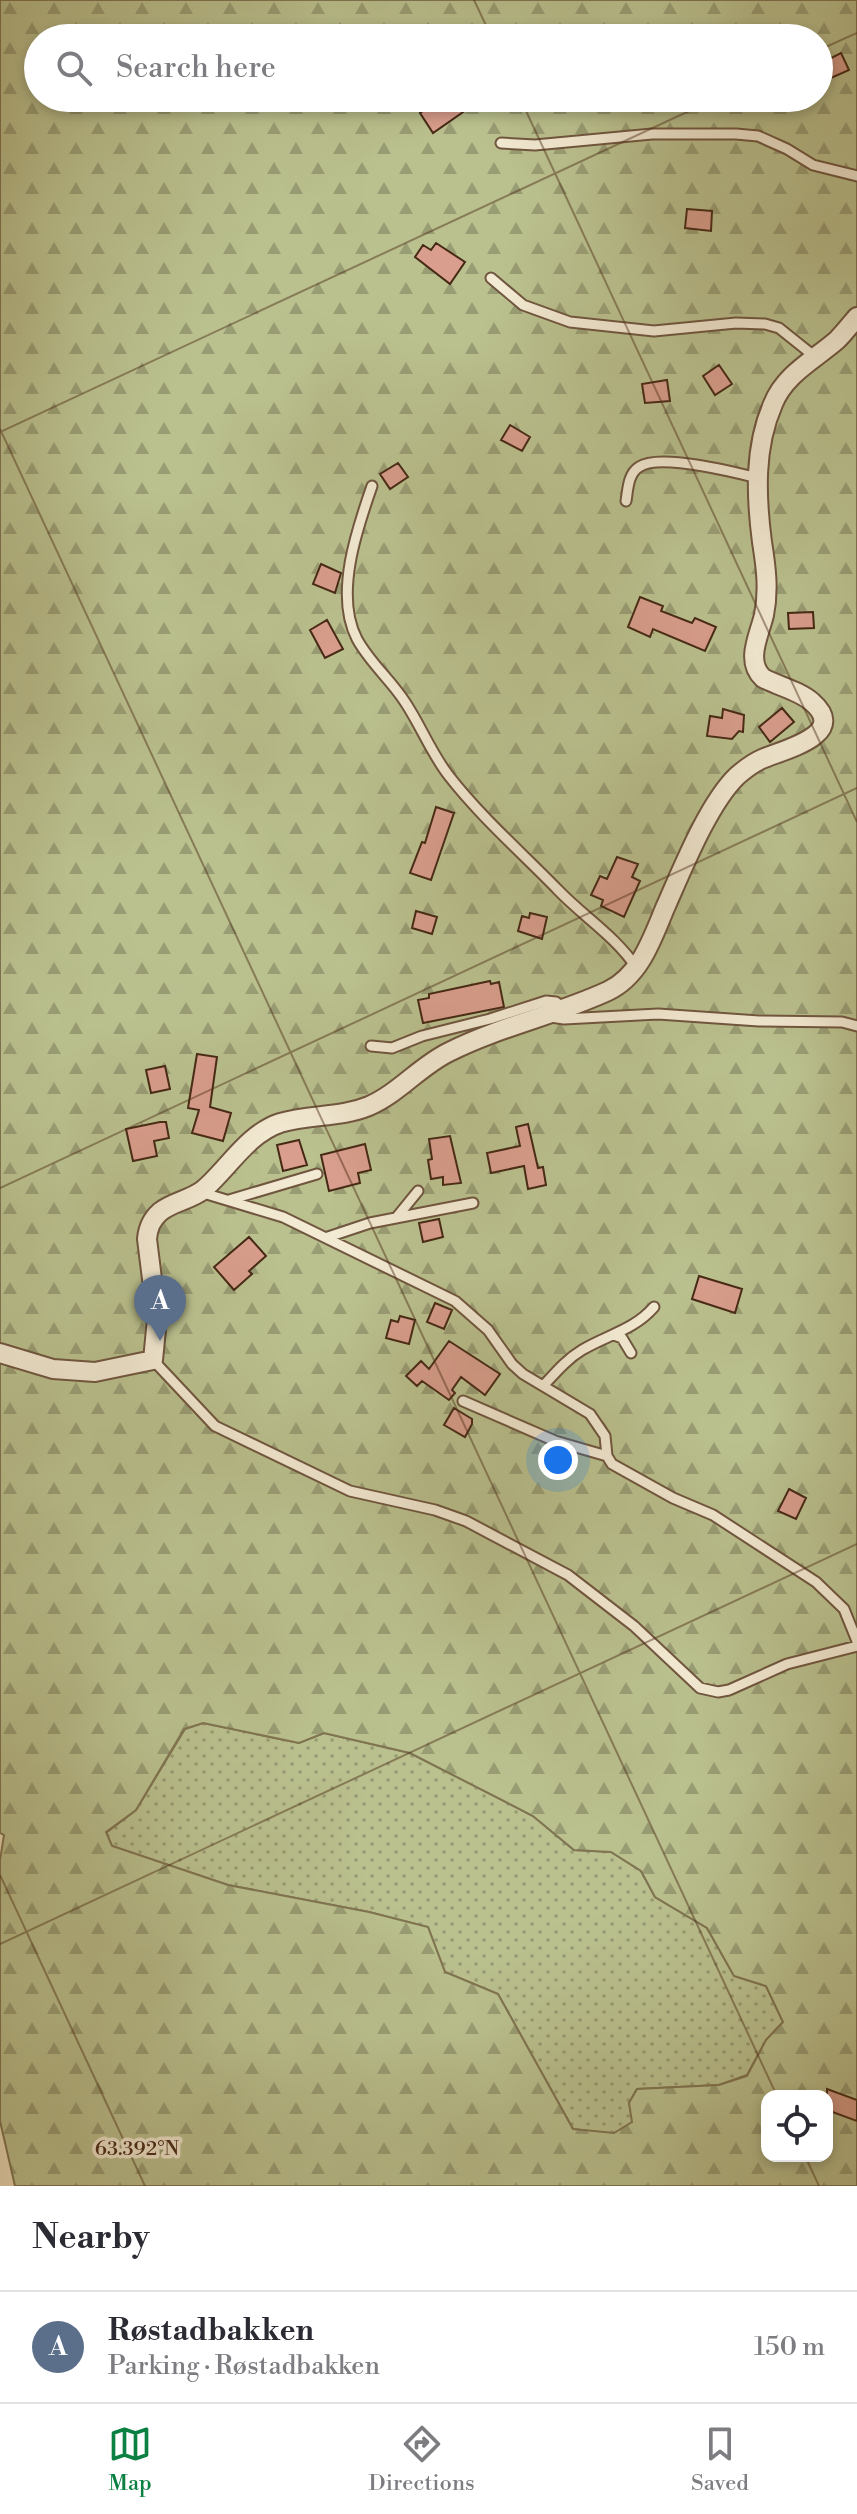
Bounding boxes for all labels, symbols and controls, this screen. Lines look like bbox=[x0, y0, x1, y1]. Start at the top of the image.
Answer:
search box bbox=[24, 24, 833, 112]
icon: search bbox=[52, 46, 96, 90]
text: Search here bbox=[116, 49, 276, 87]
pin: A bbox=[134, 1275, 186, 1341]
your location bbox=[538, 1440, 578, 1480]
map controls bbox=[761, 2090, 833, 2162]
button: locate bbox=[761, 2090, 833, 2162]
text: 63.392°N bbox=[95, 2137, 179, 2162]
text: Nearby bbox=[32, 2217, 150, 2259]
text: Røstadbakken bbox=[108, 2312, 314, 2350]
text: A bbox=[49, 2331, 67, 2363]
text: 150 m bbox=[754, 2331, 825, 2363]
text: Parking · Røstadbakken bbox=[108, 2350, 380, 2382]
tab: Map bbox=[108, 2422, 152, 2497]
tab: Directions bbox=[369, 2422, 475, 2497]
tab: Saved bbox=[691, 2422, 749, 2497]

